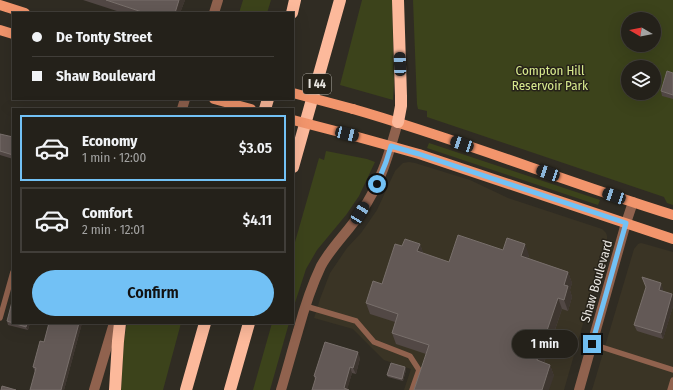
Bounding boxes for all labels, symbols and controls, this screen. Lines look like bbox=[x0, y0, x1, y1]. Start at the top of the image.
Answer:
north arrow bbox=[621, 12, 661, 52]
map controls bbox=[621, 12, 661, 100]
text: De Tonty Street bbox=[56, 28, 152, 46]
car bbox=[394, 52, 406, 76]
button: layers bbox=[621, 60, 661, 100]
park label: Compton Hill Reservoir Park bbox=[512, 63, 589, 93]
text: Shaw Boulevard bbox=[56, 67, 156, 85]
road number: I 44 bbox=[303, 74, 331, 94]
car bbox=[334, 125, 360, 143]
icon: car bbox=[34, 130, 70, 166]
text: Economy bbox=[82, 132, 137, 150]
car bbox=[449, 134, 475, 154]
text: $3.05 bbox=[239, 139, 272, 157]
text: 1 min · 12:00 bbox=[82, 150, 146, 165]
car bbox=[535, 163, 561, 183]
route start bbox=[368, 175, 386, 193]
car bbox=[601, 186, 627, 206]
car bbox=[349, 200, 371, 226]
icon: car bbox=[34, 202, 70, 238]
text: Comfort bbox=[82, 204, 133, 222]
text: $4.11 bbox=[243, 211, 272, 229]
text: 2 min · 12:01 bbox=[82, 222, 145, 237]
street label: Shaw Boulevard bbox=[578, 238, 615, 324]
button: Confirm bbox=[32, 270, 274, 316]
callout: 1 min bbox=[512, 330, 578, 358]
route end bbox=[583, 335, 601, 353]
text: 1 min bbox=[531, 336, 559, 351]

